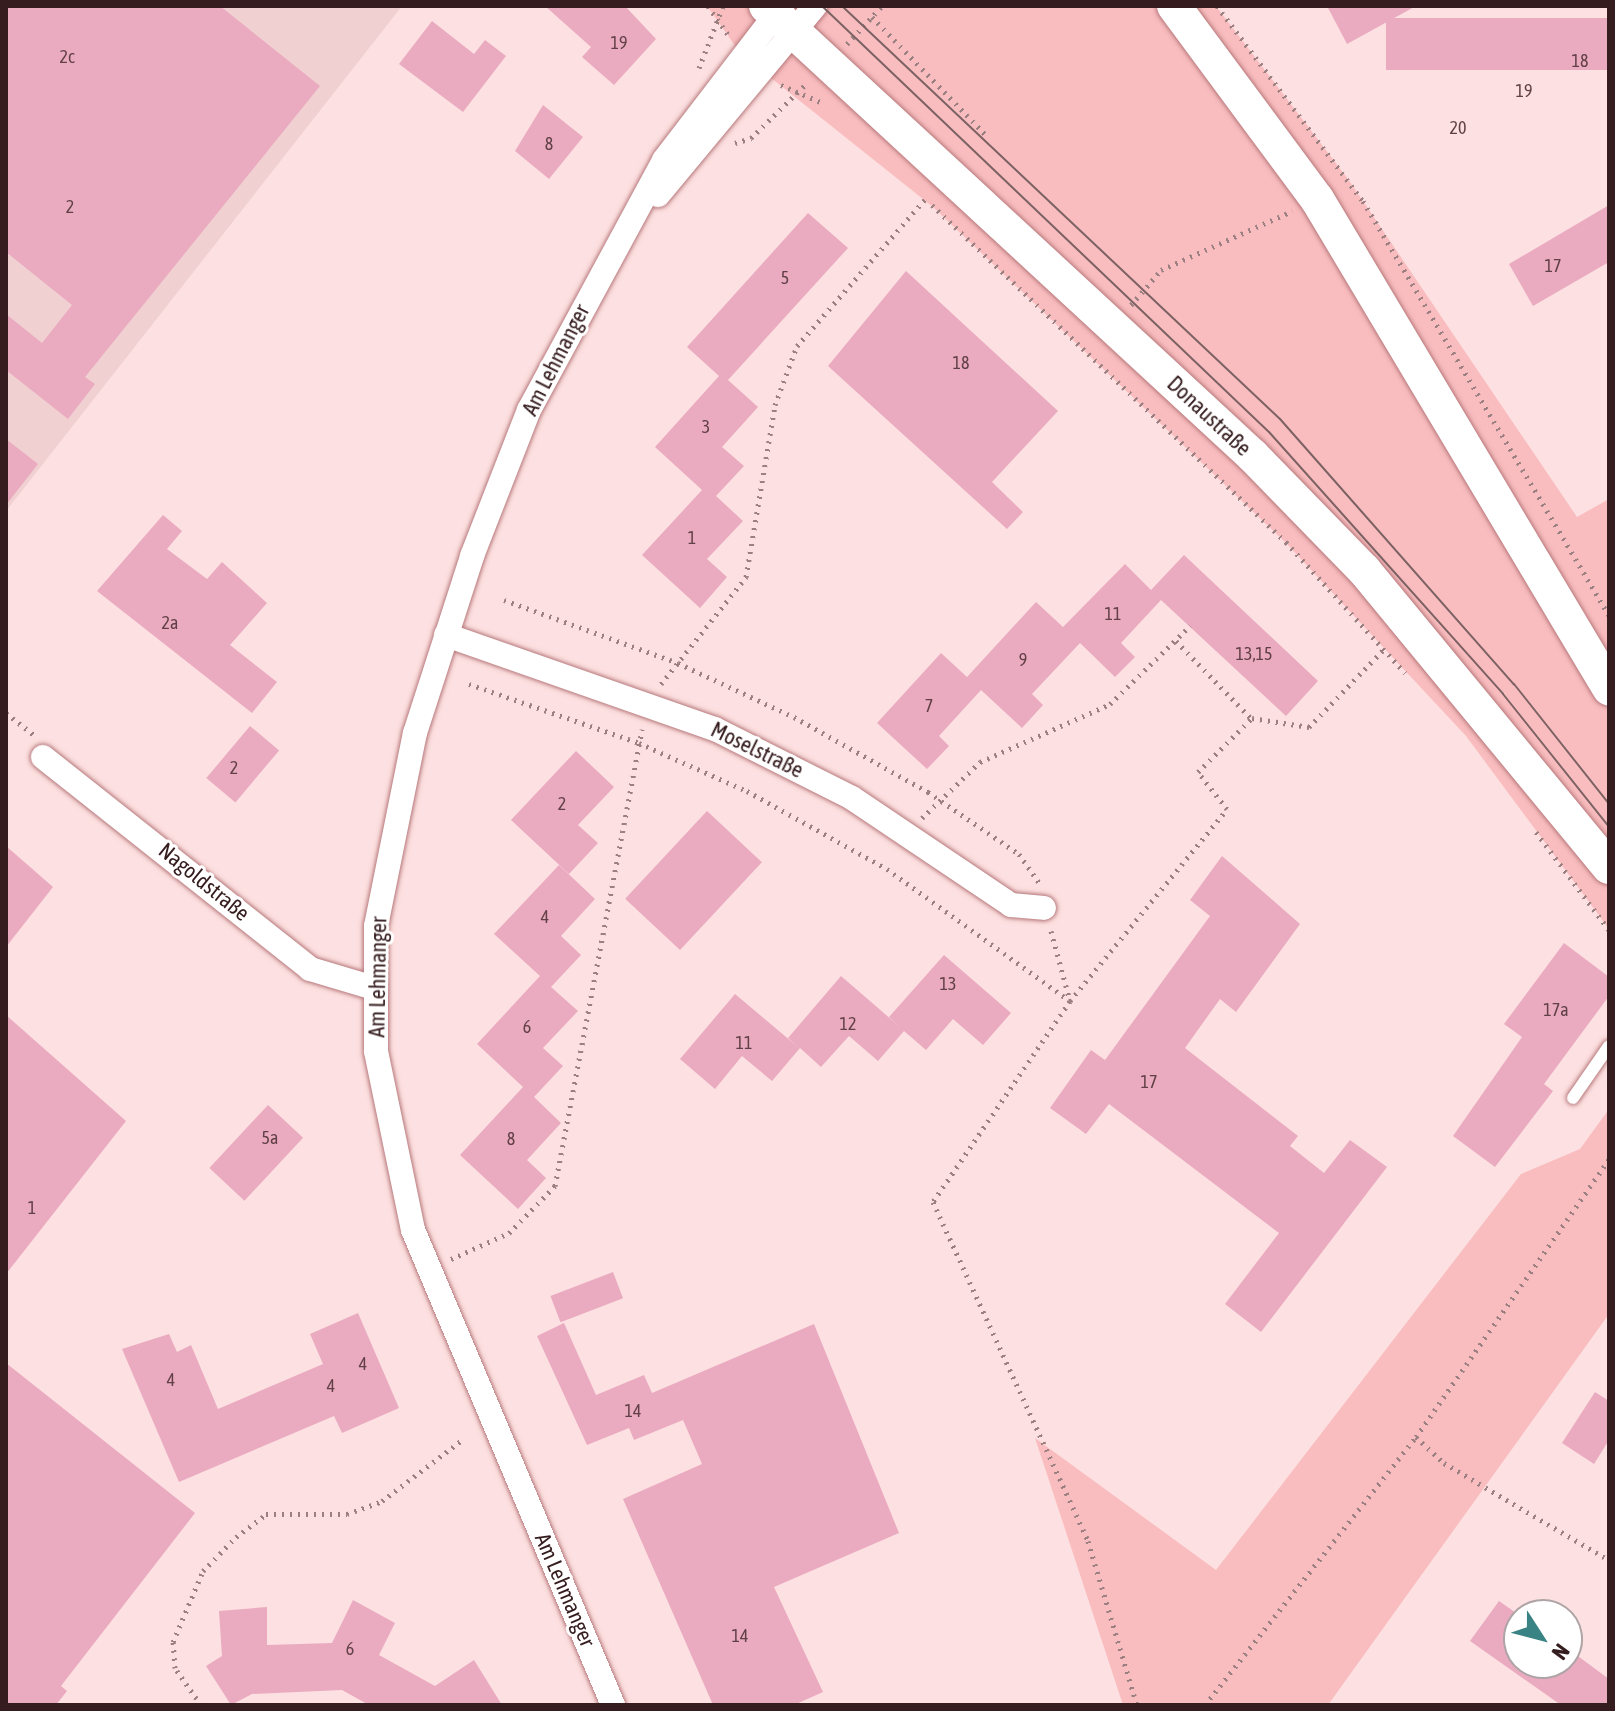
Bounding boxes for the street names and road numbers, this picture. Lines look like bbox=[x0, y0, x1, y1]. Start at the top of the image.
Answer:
street label: Am Lehmanger bbox=[517, 300, 595, 420]
street label: Donaustraße bbox=[1162, 371, 1256, 461]
street label: Moselstraße bbox=[707, 716, 807, 784]
street label: Nagoldstraße bbox=[153, 837, 255, 927]
street label: Am Lehmanger bbox=[364, 916, 392, 1038]
street label: Am Lehmanger bbox=[529, 1529, 601, 1651]

